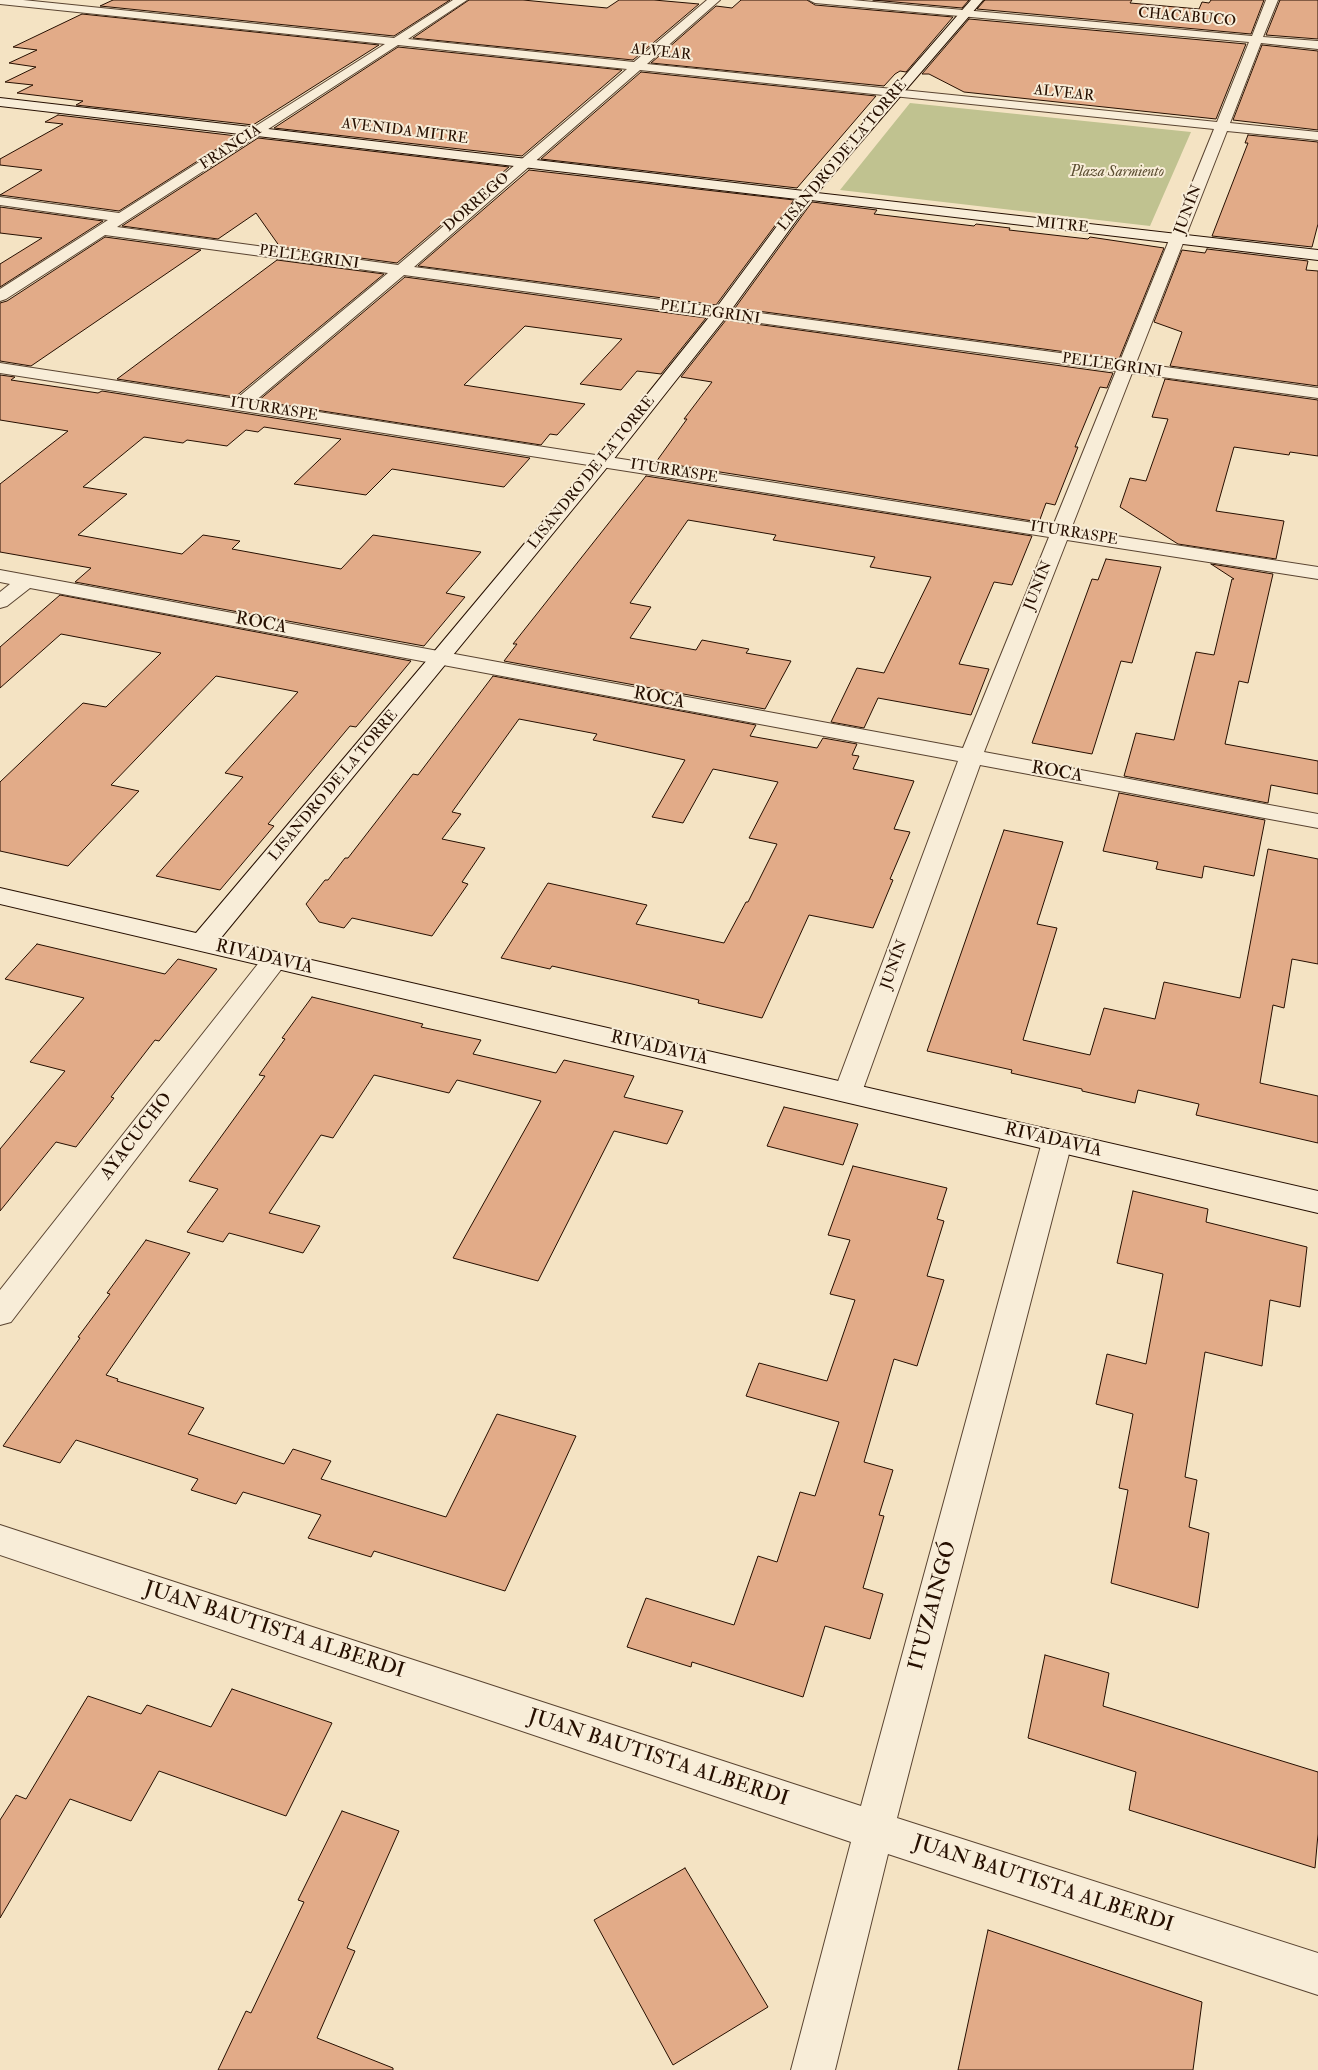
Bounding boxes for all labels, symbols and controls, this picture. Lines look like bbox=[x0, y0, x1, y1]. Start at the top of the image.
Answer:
street label: CHACABUCO bbox=[1137, 5, 1237, 31]
street label: ALVEAR bbox=[630, 41, 692, 65]
street label: LISANDRO DE LA TORRE bbox=[775, 77, 911, 235]
street label: ALVEAR bbox=[1033, 82, 1095, 106]
street label: AVENIDA MITRE bbox=[341, 115, 469, 149]
street label: FRANCIA bbox=[197, 122, 265, 174]
park label: Plaza Sarmiento bbox=[1070, 164, 1164, 182]
street label: DORREGO bbox=[440, 170, 514, 236]
street label: JUNÍN bbox=[1171, 183, 1207, 237]
street label: MITRE bbox=[1035, 214, 1089, 238]
street label: PELLEGRINI bbox=[258, 242, 360, 274]
street label: PELLEGRINI bbox=[659, 297, 761, 329]
street label: PELLEGRINI bbox=[1061, 350, 1163, 382]
street label: LISANDRO DE LA TORRE bbox=[525, 393, 659, 553]
street label: ITURRASPE bbox=[229, 394, 319, 426]
street label: ITURRASPE bbox=[629, 456, 719, 488]
street label: ITURRASPE bbox=[1029, 518, 1119, 550]
street label: JUNÍN bbox=[1021, 559, 1057, 613]
street label: ROCA bbox=[234, 608, 288, 640]
street label: ROCA bbox=[632, 683, 686, 715]
street label: LISANDRO DE LA TORRE bbox=[266, 707, 402, 865]
street label: ROCA bbox=[1030, 758, 1084, 788]
street label: RIVADAVIA bbox=[213, 936, 315, 980]
street label: JUNÍN bbox=[878, 938, 912, 992]
street label: RIVADAVIA bbox=[608, 1027, 710, 1071]
street label: AYACUCHO bbox=[96, 1089, 178, 1185]
street label: RIVADAVIA bbox=[1002, 1119, 1104, 1163]
street label: ITUZAINGÓ bbox=[905, 1539, 963, 1673]
street label: JUAN BAUTISTA ALBERDI bbox=[141, 1577, 407, 1685]
street label: JUAN BAUTISTA ALBERDI bbox=[525, 1705, 791, 1813]
street label: JUAN BAUTISTA ALBERDI bbox=[910, 1831, 1176, 1939]

